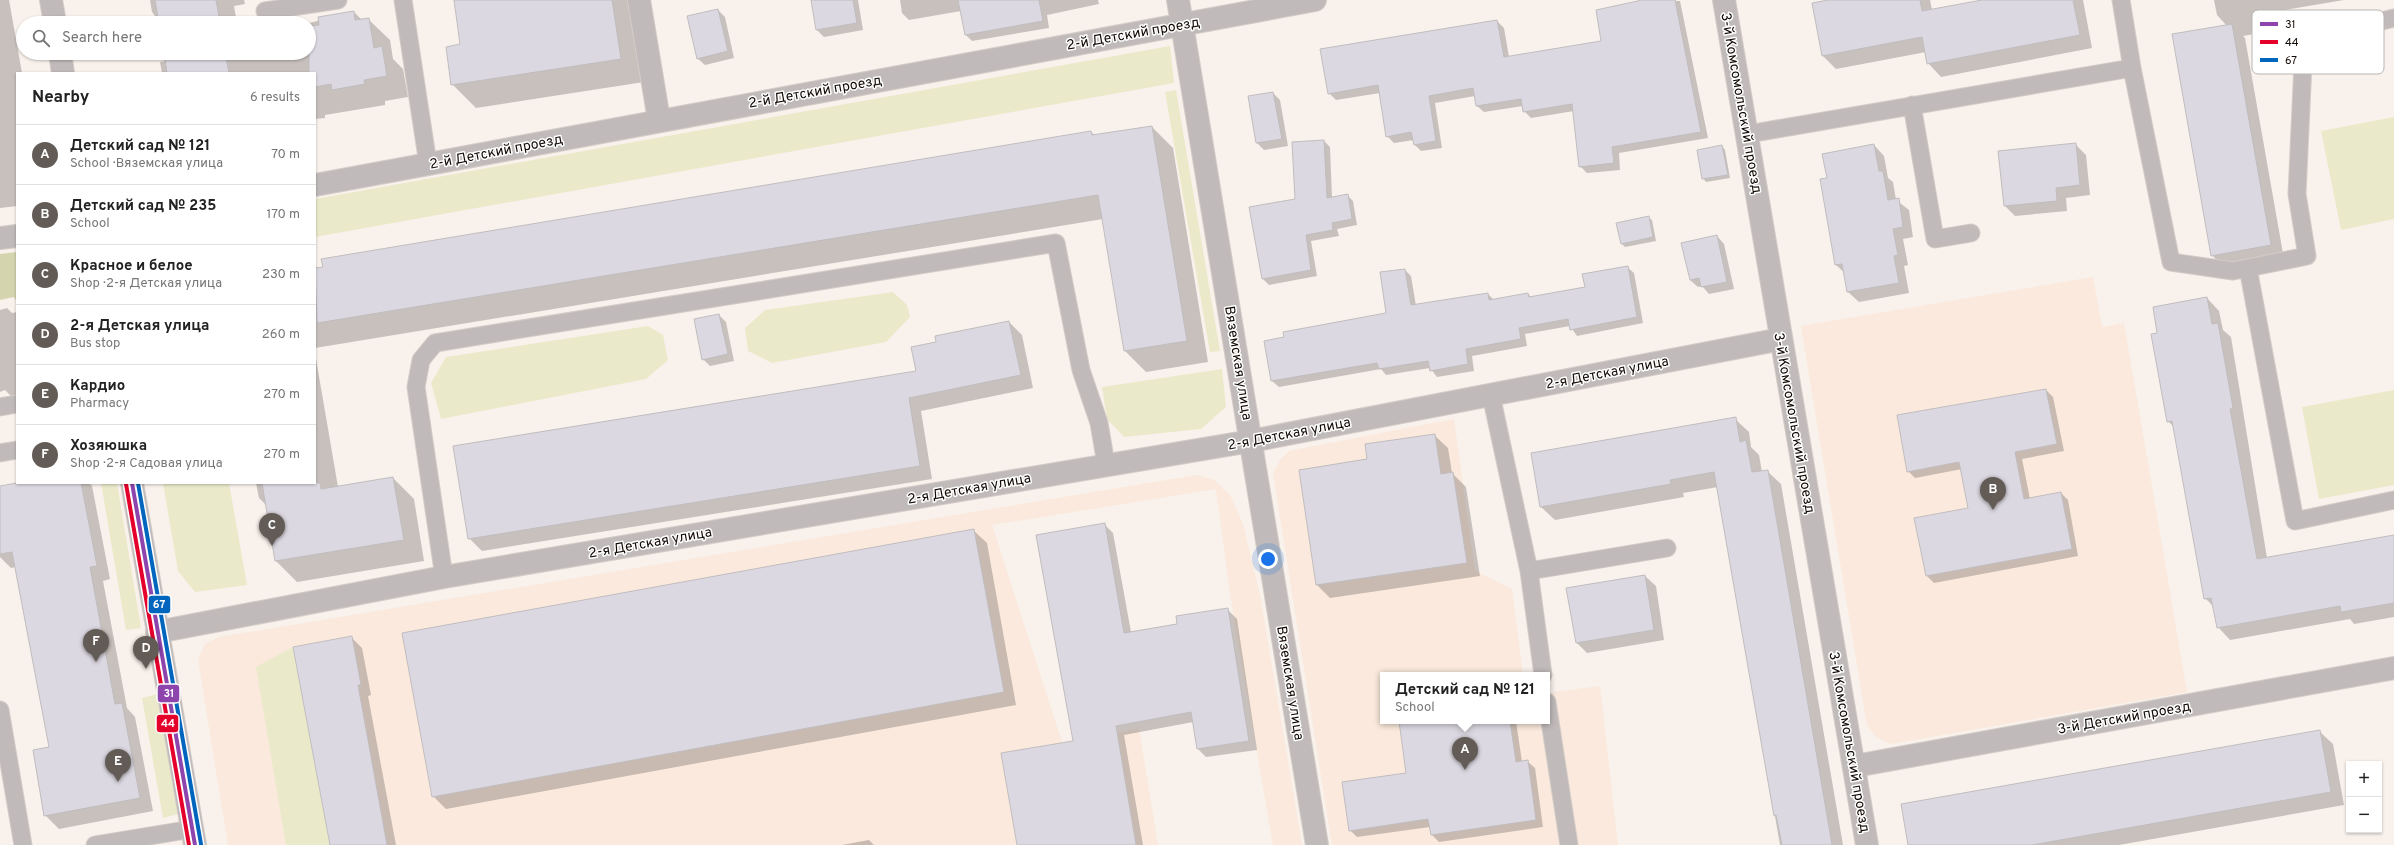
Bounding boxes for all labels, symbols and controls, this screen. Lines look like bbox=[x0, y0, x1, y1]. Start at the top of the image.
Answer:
legend bbox=[2252, 10, 2384, 74]
street label: 3-й Комсомольский проезд bbox=[1716, 11, 1765, 195]
street label: 2-й Детский проезд bbox=[1065, 14, 1201, 55]
search box bbox=[16, 16, 316, 60]
text: 31 bbox=[2285, 18, 2296, 32]
icon: search bbox=[30, 27, 52, 49]
text: Search here bbox=[62, 29, 142, 48]
text: 44 bbox=[2285, 36, 2299, 50]
text: 67 bbox=[2285, 54, 2297, 68]
street label: 2-й Детский проезд bbox=[747, 72, 883, 113]
text: Nearby bbox=[32, 87, 89, 109]
text: 6 results bbox=[250, 90, 300, 106]
street label: 2-й Детский проезд bbox=[428, 131, 564, 174]
text: Детский сад № 121 bbox=[70, 137, 210, 156]
text: A bbox=[40, 147, 50, 163]
text: 70 m bbox=[271, 147, 300, 163]
text: School · Вяземская улица bbox=[70, 156, 223, 172]
text: Детский сад № 235 bbox=[70, 197, 216, 216]
text: B bbox=[41, 207, 49, 223]
text: 170 m bbox=[266, 207, 300, 223]
text: School bbox=[70, 216, 110, 232]
text: Красное и белое bbox=[70, 257, 193, 276]
text: C bbox=[41, 267, 49, 283]
text: 230 m bbox=[262, 267, 300, 283]
text: Shop · 2-я Детская улица bbox=[70, 276, 222, 292]
street label: Вяземская улица bbox=[1220, 305, 1255, 422]
text: 2-я Детская улица bbox=[70, 317, 209, 336]
text: D bbox=[40, 327, 50, 343]
text: 260 m bbox=[262, 327, 300, 343]
street label: 3-й Комсомольский проезд bbox=[1769, 331, 1818, 515]
text: Bus stop bbox=[70, 336, 120, 352]
street label: 2-я Детская улица bbox=[1544, 353, 1670, 394]
text: Кардио bbox=[70, 377, 125, 396]
text: E bbox=[41, 387, 49, 403]
text: 270 m bbox=[263, 387, 300, 403]
text: Pharmacy bbox=[70, 396, 129, 412]
street label: 2-я Детская улица bbox=[1226, 414, 1352, 455]
text: Хозяюшка bbox=[70, 437, 147, 456]
text: F bbox=[41, 447, 49, 463]
text: 270 m bbox=[263, 447, 300, 463]
text: Shop · 2-я Садовая улица bbox=[70, 456, 223, 472]
street label: 2-я Детская улица bbox=[906, 470, 1032, 509]
pin: B bbox=[1980, 477, 2006, 510]
pin: C bbox=[259, 513, 285, 546]
street label: 2-я Детская улица bbox=[587, 524, 713, 563]
your location bbox=[1258, 549, 1278, 569]
line badge: 67 bbox=[148, 595, 171, 614]
text: 67 bbox=[153, 598, 165, 612]
street label: Вяземская улица bbox=[1272, 625, 1307, 742]
pin: F bbox=[83, 629, 109, 662]
pin: D bbox=[133, 636, 159, 669]
street label: 3-й Комсомольский проезд bbox=[1824, 650, 1873, 834]
popup bbox=[1380, 672, 1550, 724]
text: Детский сад № 121 bbox=[1395, 681, 1535, 700]
line badge: 31 bbox=[157, 684, 180, 703]
text: 31 bbox=[164, 687, 174, 701]
street label: 3-й Детский проезд bbox=[2056, 698, 2192, 739]
text: School bbox=[1395, 700, 1435, 716]
line badge: 44 bbox=[156, 714, 179, 733]
text: 44 bbox=[161, 717, 175, 731]
pin: A bbox=[1452, 737, 1478, 770]
pin: E bbox=[105, 749, 131, 782]
map controls bbox=[2346, 761, 2382, 833]
button: + bbox=[2346, 761, 2382, 797]
button: − bbox=[2346, 797, 2382, 833]

